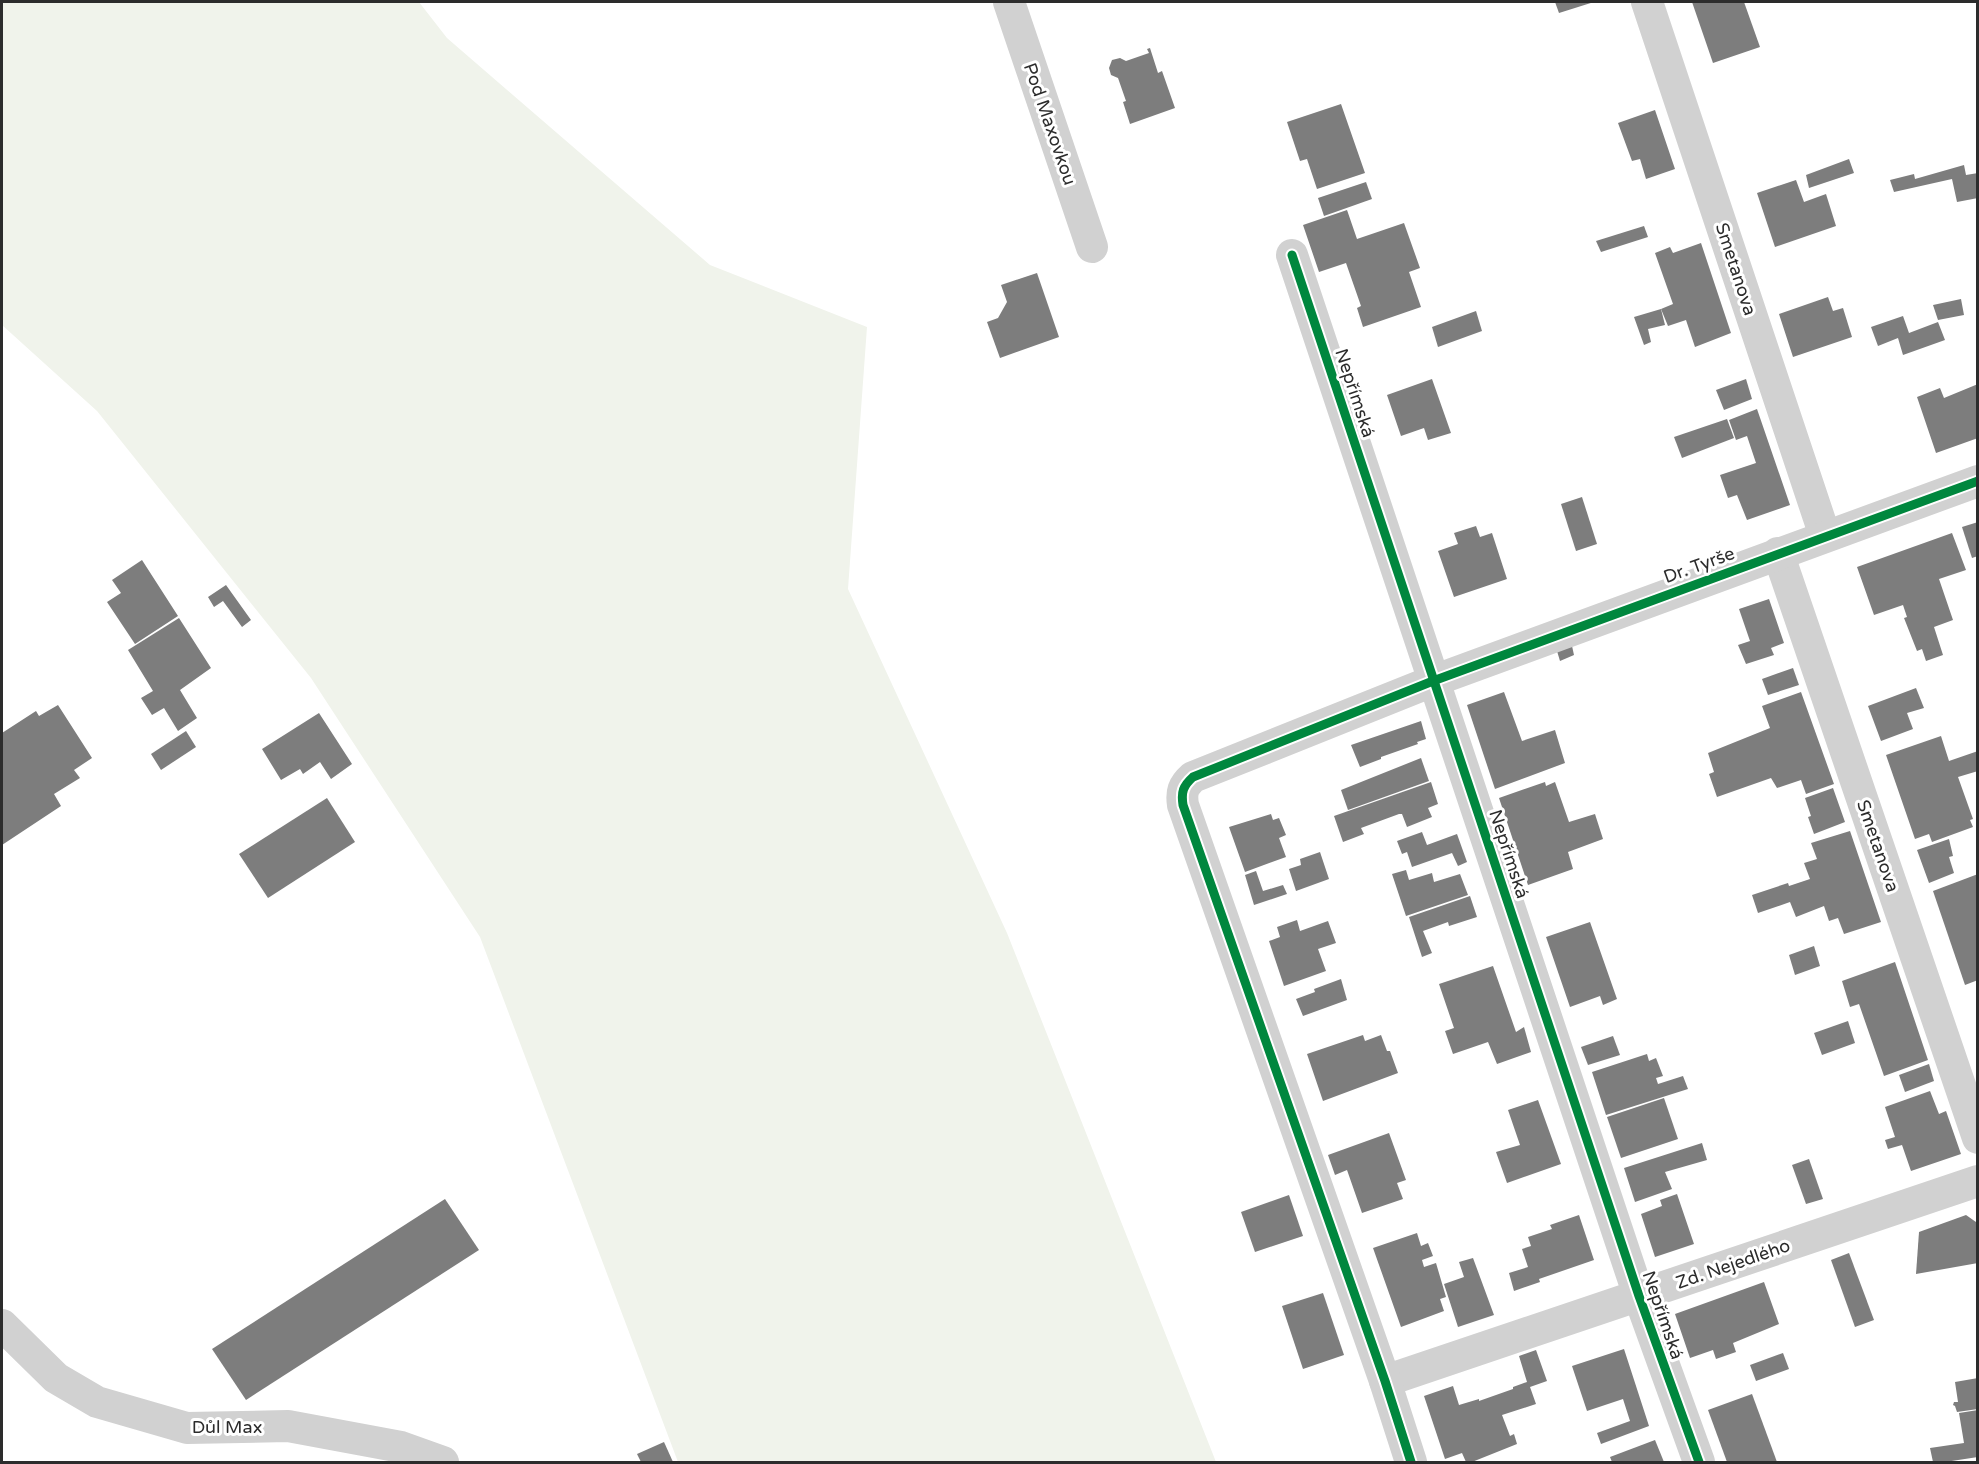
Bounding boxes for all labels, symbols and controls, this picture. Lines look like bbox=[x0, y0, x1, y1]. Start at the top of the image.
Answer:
street label: Pod Maxovkou bbox=[1019, 60, 1081, 188]
street label: Smetanova bbox=[1711, 220, 1761, 318]
street label: Nepřímská bbox=[1330, 346, 1380, 440]
street label: Dr. Tyrše bbox=[1660, 542, 1738, 588]
street label: Smetanova bbox=[1852, 797, 1904, 895]
street label: Nepřímská bbox=[1484, 807, 1534, 901]
street label: Zd. Nejedlého bbox=[1673, 1234, 1793, 1294]
street label: Nepřímská bbox=[1638, 1268, 1688, 1362]
street label: Důl Max bbox=[192, 1416, 262, 1438]

